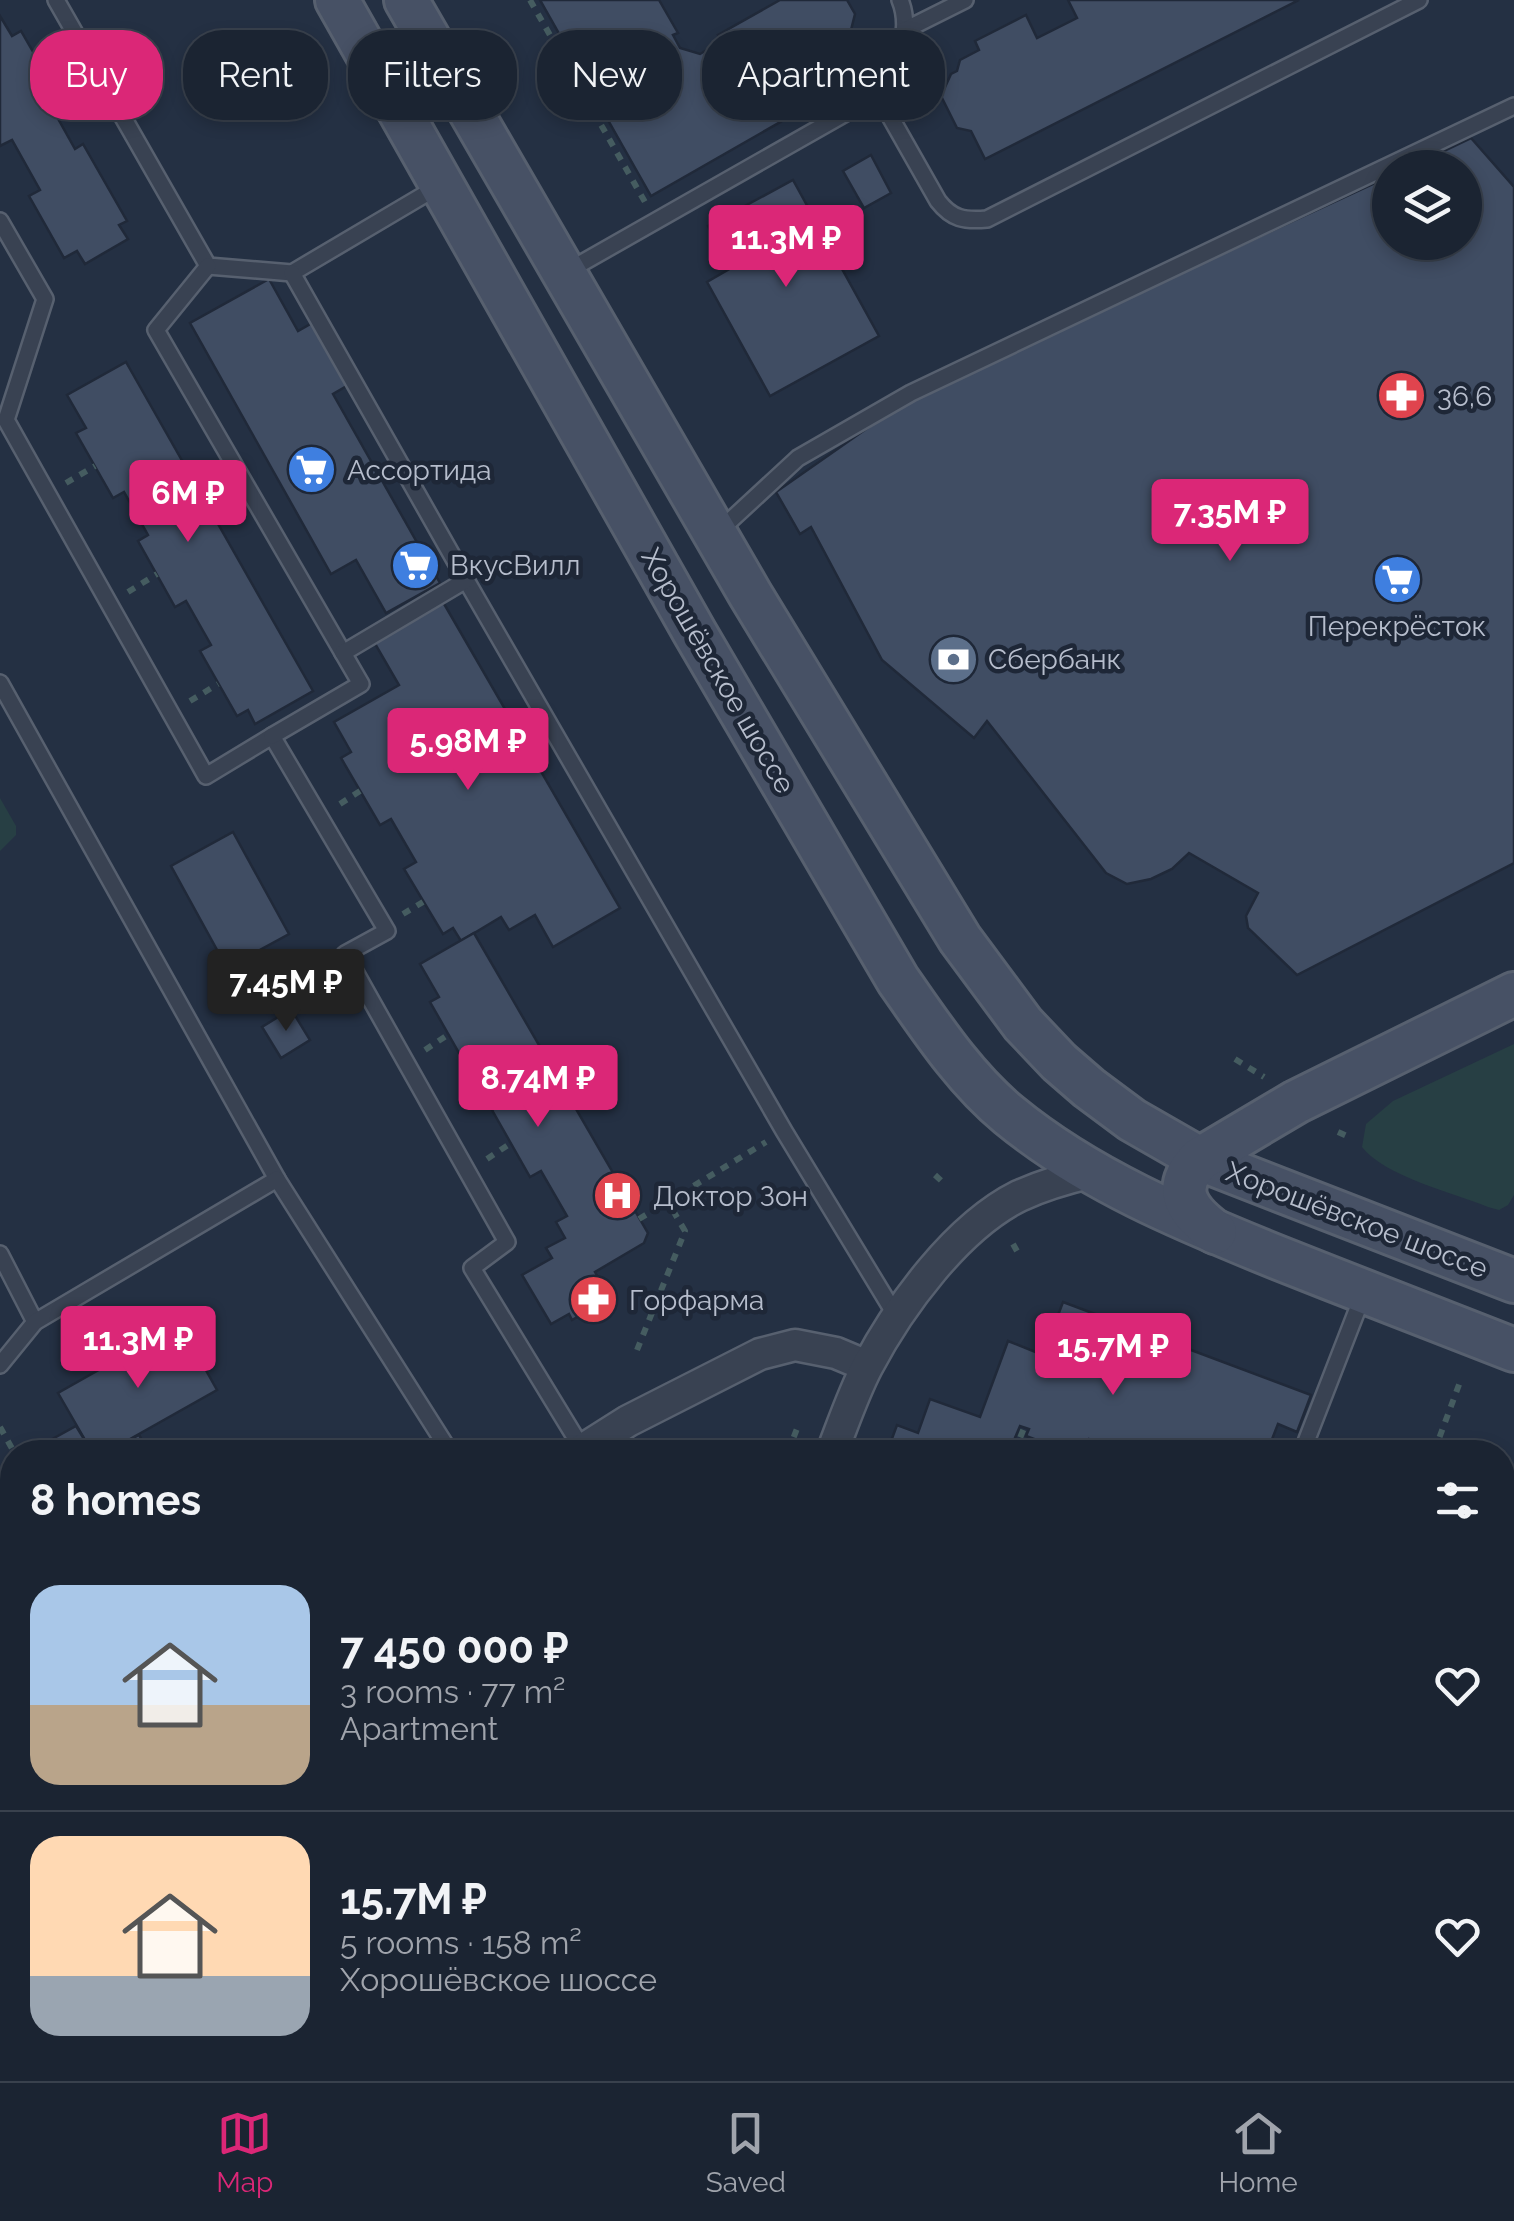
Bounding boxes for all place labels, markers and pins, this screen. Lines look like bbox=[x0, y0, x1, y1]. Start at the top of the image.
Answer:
pin: 11.3M ₽ bbox=[694, 205, 878, 290]
pharmacy icon: 36,6 bbox=[1376, 370, 1428, 422]
place label: 36,6 bbox=[1437, 380, 1492, 413]
supermarket icon: Ассортида bbox=[286, 444, 338, 496]
place label: Ассортида bbox=[347, 454, 491, 487]
pin: 6M ₽ bbox=[129, 460, 247, 545]
pin: 7.35M ₽ bbox=[1138, 479, 1322, 564]
supermarket icon: ВкусВилл bbox=[389, 539, 441, 591]
place label: ВкусВилл bbox=[450, 549, 580, 582]
supermarket icon: Перекрёсток bbox=[1371, 553, 1423, 605]
place label: Перекрёсток bbox=[1308, 610, 1486, 643]
bank icon: Сбербанк bbox=[927, 633, 979, 685]
place label: Сбербанк bbox=[988, 643, 1121, 676]
pin: 5.98M ₽ bbox=[376, 708, 560, 793]
pin: 7.45M ₽ bbox=[194, 949, 378, 1034]
pin: 8.74M ₽ bbox=[446, 1045, 630, 1130]
hospital icon: Доктор Зон bbox=[592, 1170, 644, 1222]
place label: Доктор Зон bbox=[653, 1180, 808, 1213]
pharmacy icon: Горфарма bbox=[568, 1274, 620, 1326]
place label: Горфарма bbox=[629, 1284, 764, 1317]
pin: 11.3M ₽ bbox=[46, 1306, 230, 1391]
pin: 15.7M ₽ bbox=[1021, 1313, 1205, 1398]

